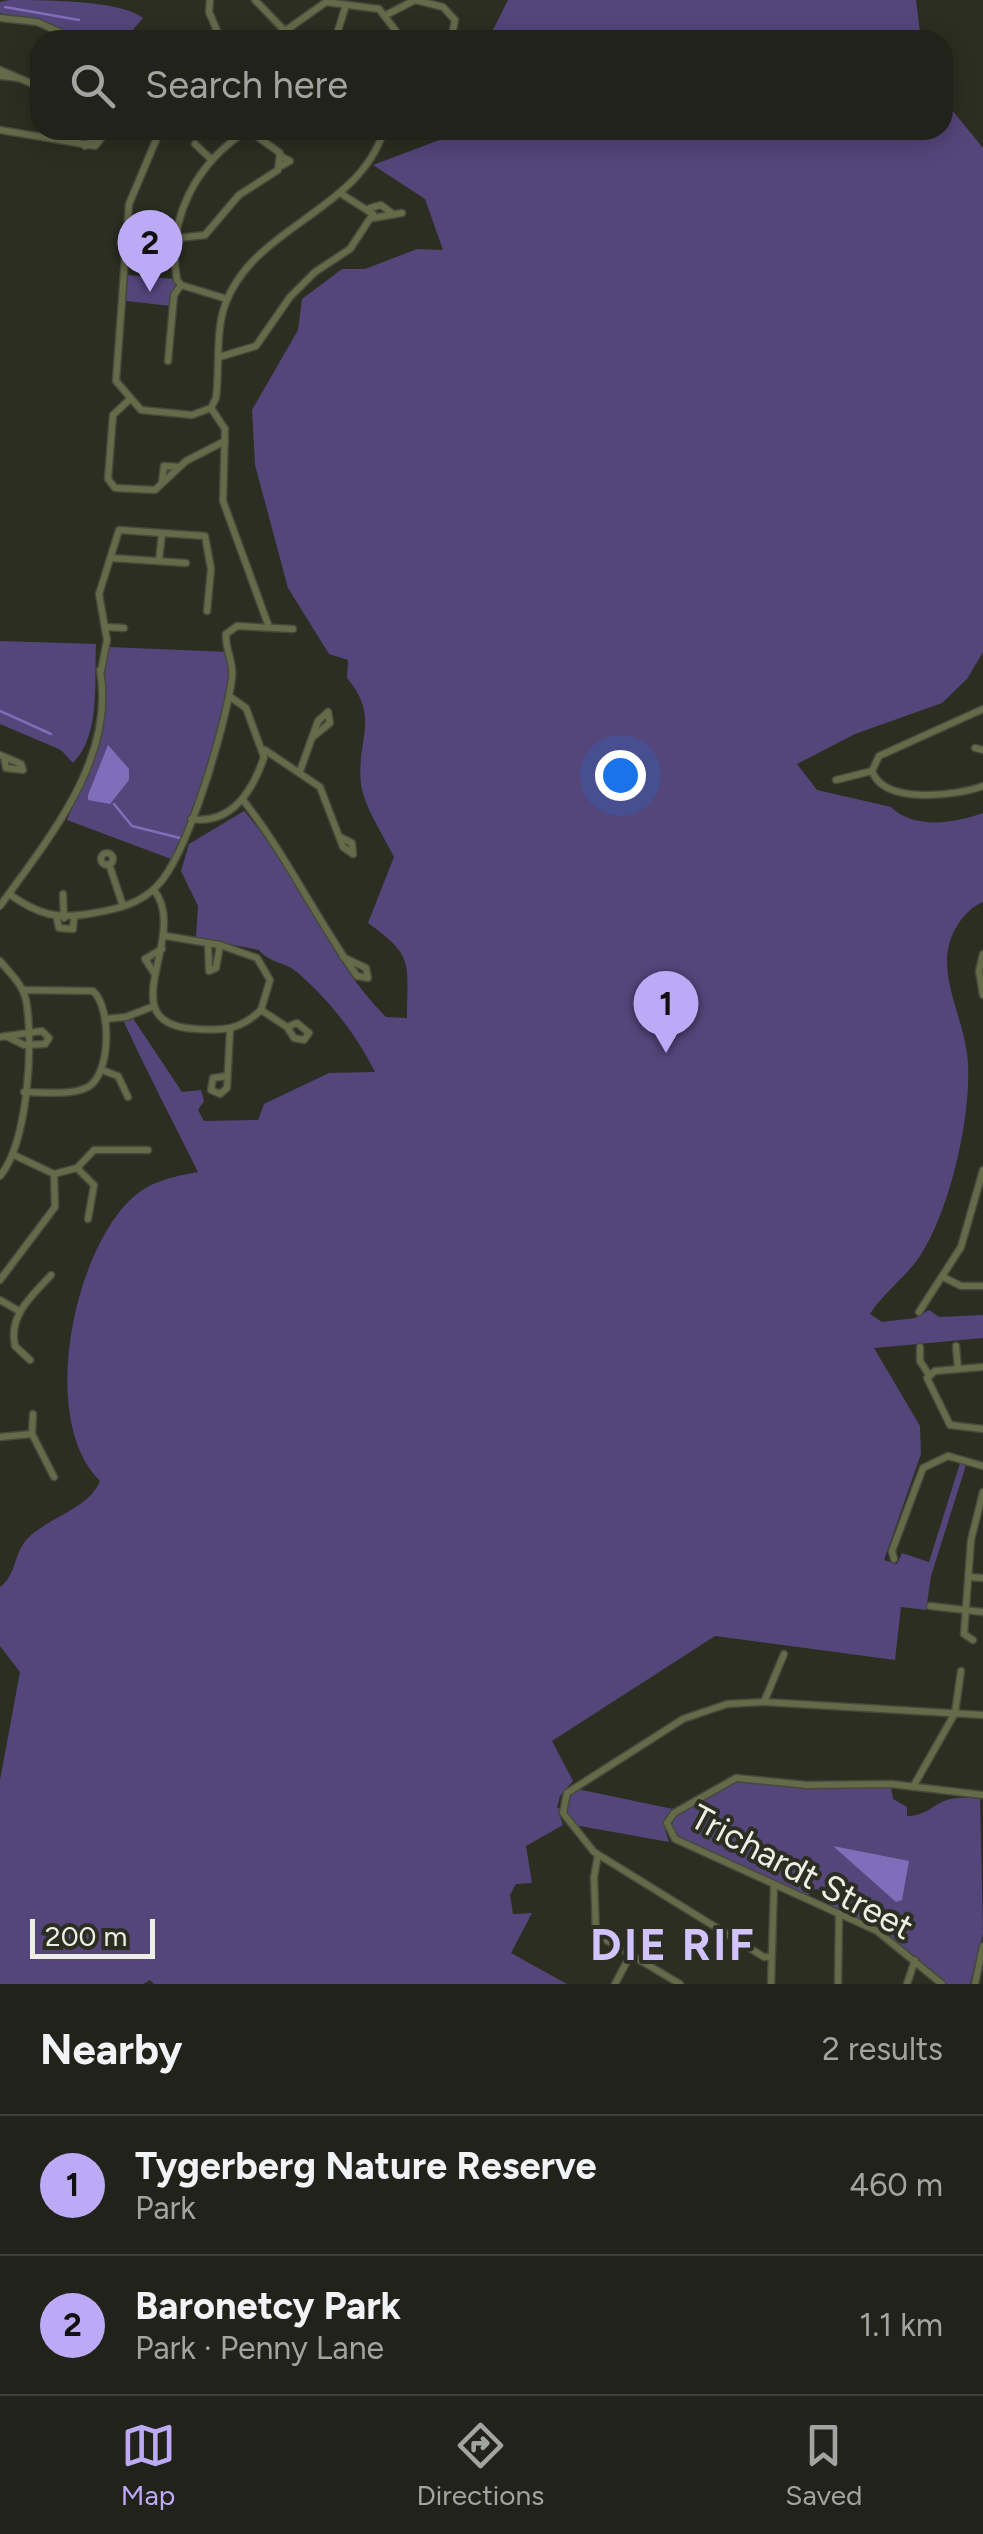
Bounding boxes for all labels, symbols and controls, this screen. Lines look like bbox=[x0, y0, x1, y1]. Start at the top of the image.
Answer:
search box bbox=[30, 30, 953, 140]
icon: search bbox=[65, 58, 120, 113]
text: Search here bbox=[145, 62, 348, 108]
pin: 2 bbox=[118, 210, 182, 292]
your location bbox=[595, 750, 646, 801]
pin: 1 bbox=[634, 970, 698, 1053]
street label: Trichardt Street bbox=[683, 1796, 921, 1948]
scale bar bbox=[30, 1914, 155, 1958]
district label: DIE RIF bbox=[590, 1917, 756, 1971]
text: 200 m bbox=[45, 1919, 127, 1953]
text: Nearby bbox=[40, 2024, 182, 2075]
text: 2 results bbox=[822, 2030, 943, 2068]
text: Tygerberg Nature Reserve bbox=[135, 2143, 596, 2189]
text: 1 bbox=[66, 2166, 79, 2204]
text: 460 m bbox=[849, 2166, 943, 2204]
text: Park bbox=[135, 2189, 196, 2227]
text: Baronetcy Park bbox=[135, 2283, 401, 2329]
text: 2 bbox=[63, 2306, 82, 2344]
text: 1.1 km bbox=[859, 2306, 943, 2344]
text: Park · Penny Lane bbox=[135, 2329, 384, 2367]
tab: Map bbox=[121, 2418, 176, 2512]
tab: Directions bbox=[417, 2418, 544, 2512]
tab: Saved bbox=[785, 2418, 862, 2512]

